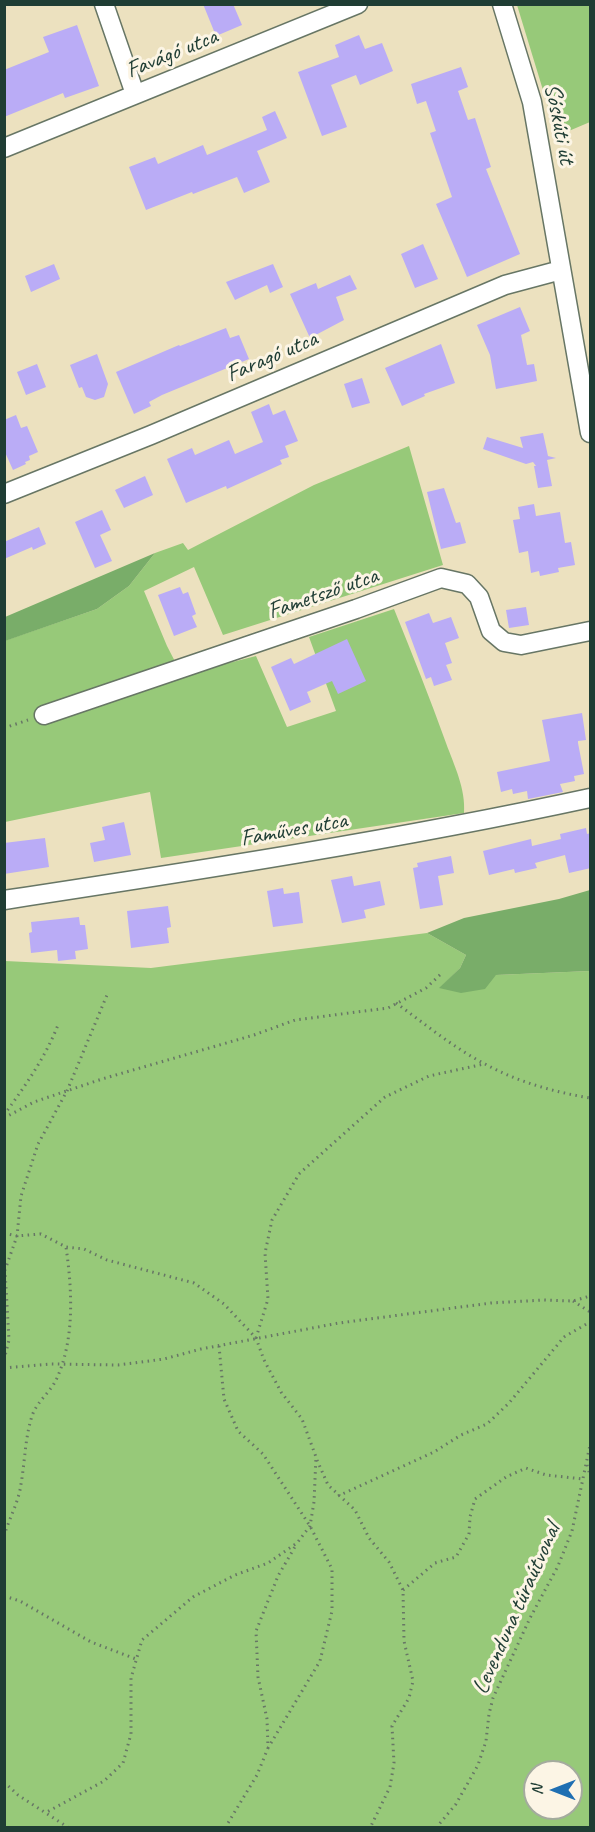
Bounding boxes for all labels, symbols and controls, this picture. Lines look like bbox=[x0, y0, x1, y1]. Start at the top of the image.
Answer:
street label: Favágó utca bbox=[122, 23, 222, 85]
street label: Sóskúti út bbox=[537, 81, 581, 167]
street label: Faragó utca bbox=[222, 325, 322, 389]
street label: Fametsző utca bbox=[264, 562, 382, 626]
street label: Faműves utca bbox=[239, 806, 349, 854]
street label: Levenduna túraútvonal bbox=[467, 1519, 567, 1699]
north arrow bbox=[523, 1760, 583, 1820]
text: N bbox=[527, 1785, 547, 1795]

